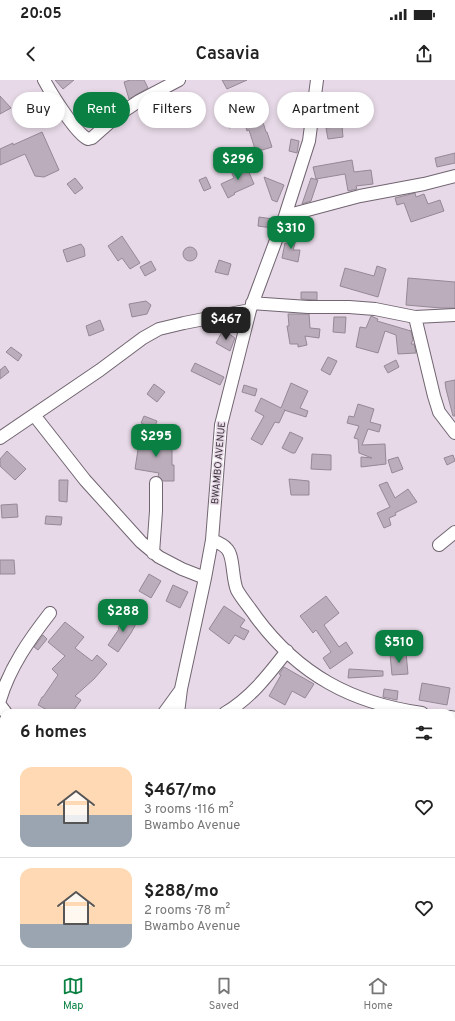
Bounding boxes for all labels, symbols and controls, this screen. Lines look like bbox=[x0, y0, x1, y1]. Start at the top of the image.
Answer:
text: 20:05 bbox=[20, 5, 62, 24]
icon: back bbox=[20, 43, 42, 65]
text: Casavia bbox=[195, 43, 260, 66]
icon: share bbox=[413, 43, 435, 65]
chip: Buy bbox=[12, 92, 65, 128]
chip: Rent bbox=[73, 92, 130, 128]
chip: Filters bbox=[138, 92, 206, 128]
chip: New bbox=[214, 92, 269, 128]
chip: Apartment bbox=[277, 92, 374, 128]
pin: $296 bbox=[214, 147, 262, 181]
text: $296 bbox=[222, 152, 254, 168]
pin: $310 bbox=[267, 216, 315, 250]
text: $310 bbox=[276, 221, 306, 237]
pin: $467 bbox=[202, 307, 250, 341]
text: $467 bbox=[210, 312, 242, 328]
street label: BWAMBO AVENUE bbox=[209, 421, 229, 505]
pin: $295 bbox=[132, 424, 180, 458]
text: $295 bbox=[140, 429, 172, 445]
pin: $288 bbox=[99, 599, 147, 633]
text: $288 bbox=[107, 604, 139, 620]
pin: $510 bbox=[375, 630, 423, 664]
text: $510 bbox=[384, 635, 414, 651]
text: 6 homes bbox=[20, 722, 87, 744]
icon: filters bbox=[413, 722, 435, 744]
text: $467/mo bbox=[144, 780, 216, 802]
icon: home bbox=[52, 783, 100, 831]
icon: heart bbox=[413, 796, 435, 818]
text: 3 rooms · 116 m² bbox=[144, 802, 234, 818]
text: Bwambo Avenue bbox=[144, 818, 240, 834]
text: $288/mo bbox=[144, 881, 219, 903]
icon: home bbox=[52, 884, 100, 932]
icon: heart bbox=[413, 897, 435, 919]
text: 2 rooms · 78 m² bbox=[144, 903, 230, 919]
text: Bwambo Avenue bbox=[144, 919, 240, 935]
tab: Map bbox=[62, 975, 84, 1013]
tab: Saved bbox=[209, 975, 239, 1013]
tab: Home bbox=[364, 975, 393, 1013]

